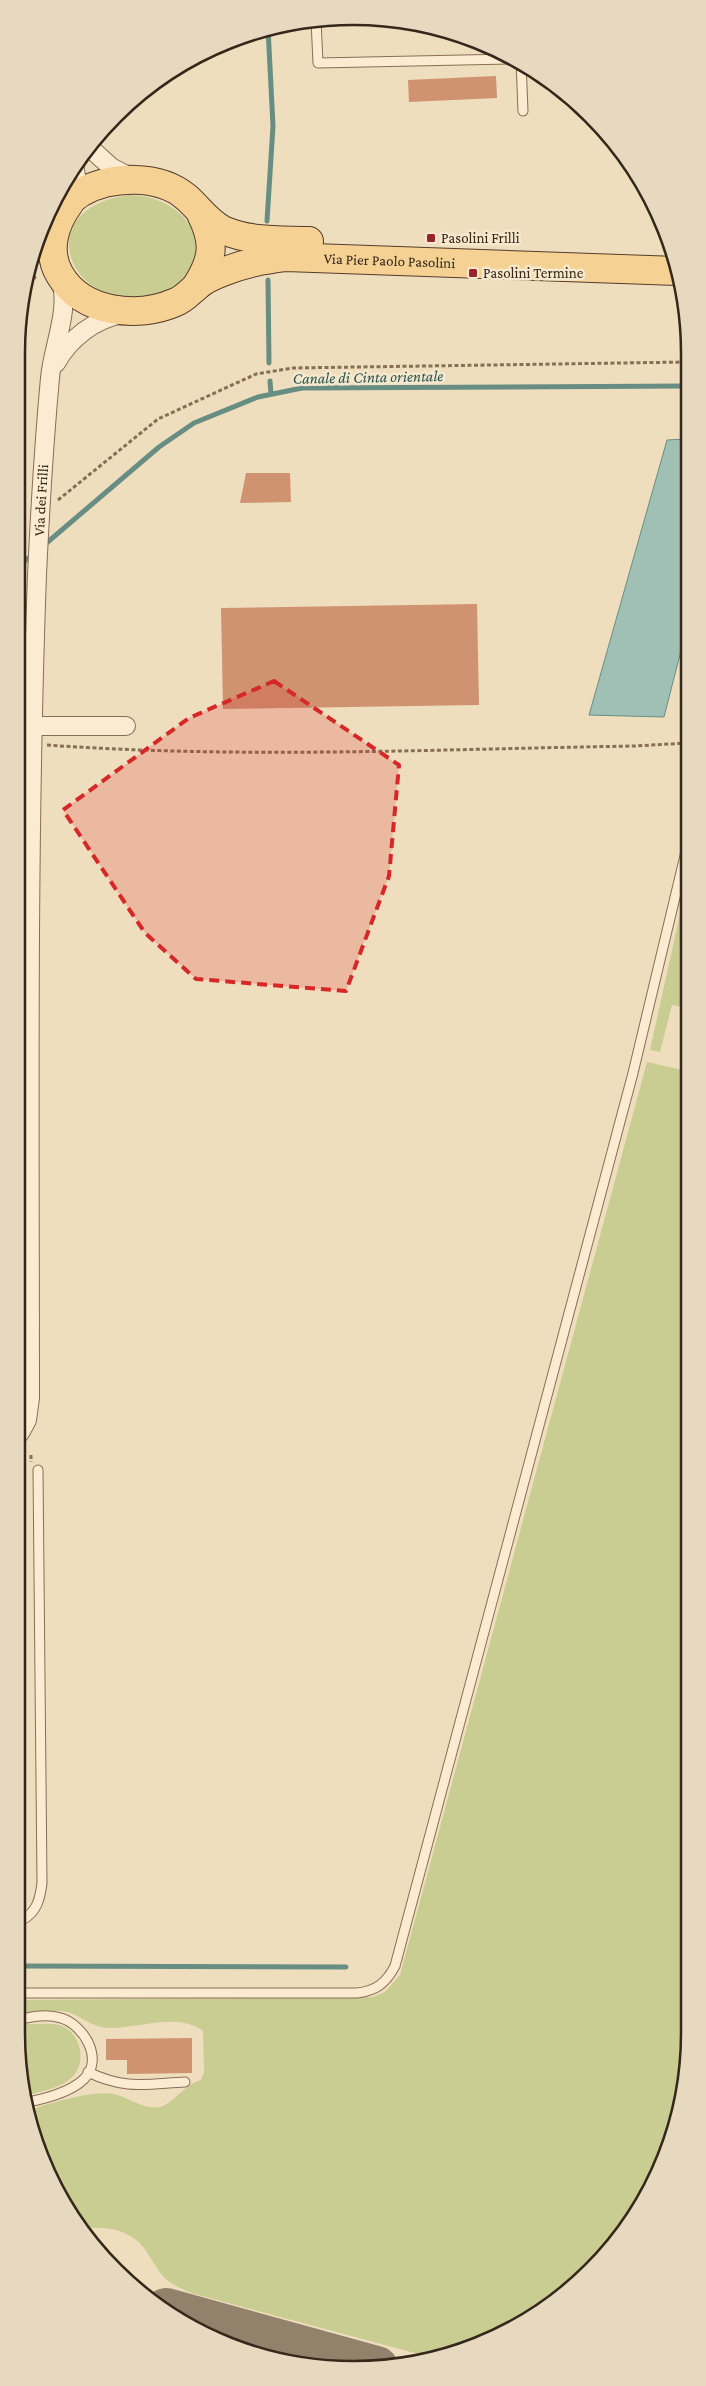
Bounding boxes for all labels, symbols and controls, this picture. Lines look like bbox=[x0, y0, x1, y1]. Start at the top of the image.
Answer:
place label: Pasolini Frilli bbox=[441, 230, 520, 246]
marker: Pasolini Frilli bbox=[425, 232, 437, 244]
street label: Via Pier Paolo Pasolini bbox=[323, 250, 456, 271]
place label: Pasolini Termine bbox=[483, 265, 584, 281]
marker: Pasolini Termine bbox=[467, 267, 479, 279]
water label: Canale di Cinta orientale bbox=[293, 367, 443, 387]
street label: Via dei Frilli bbox=[31, 464, 51, 537]

